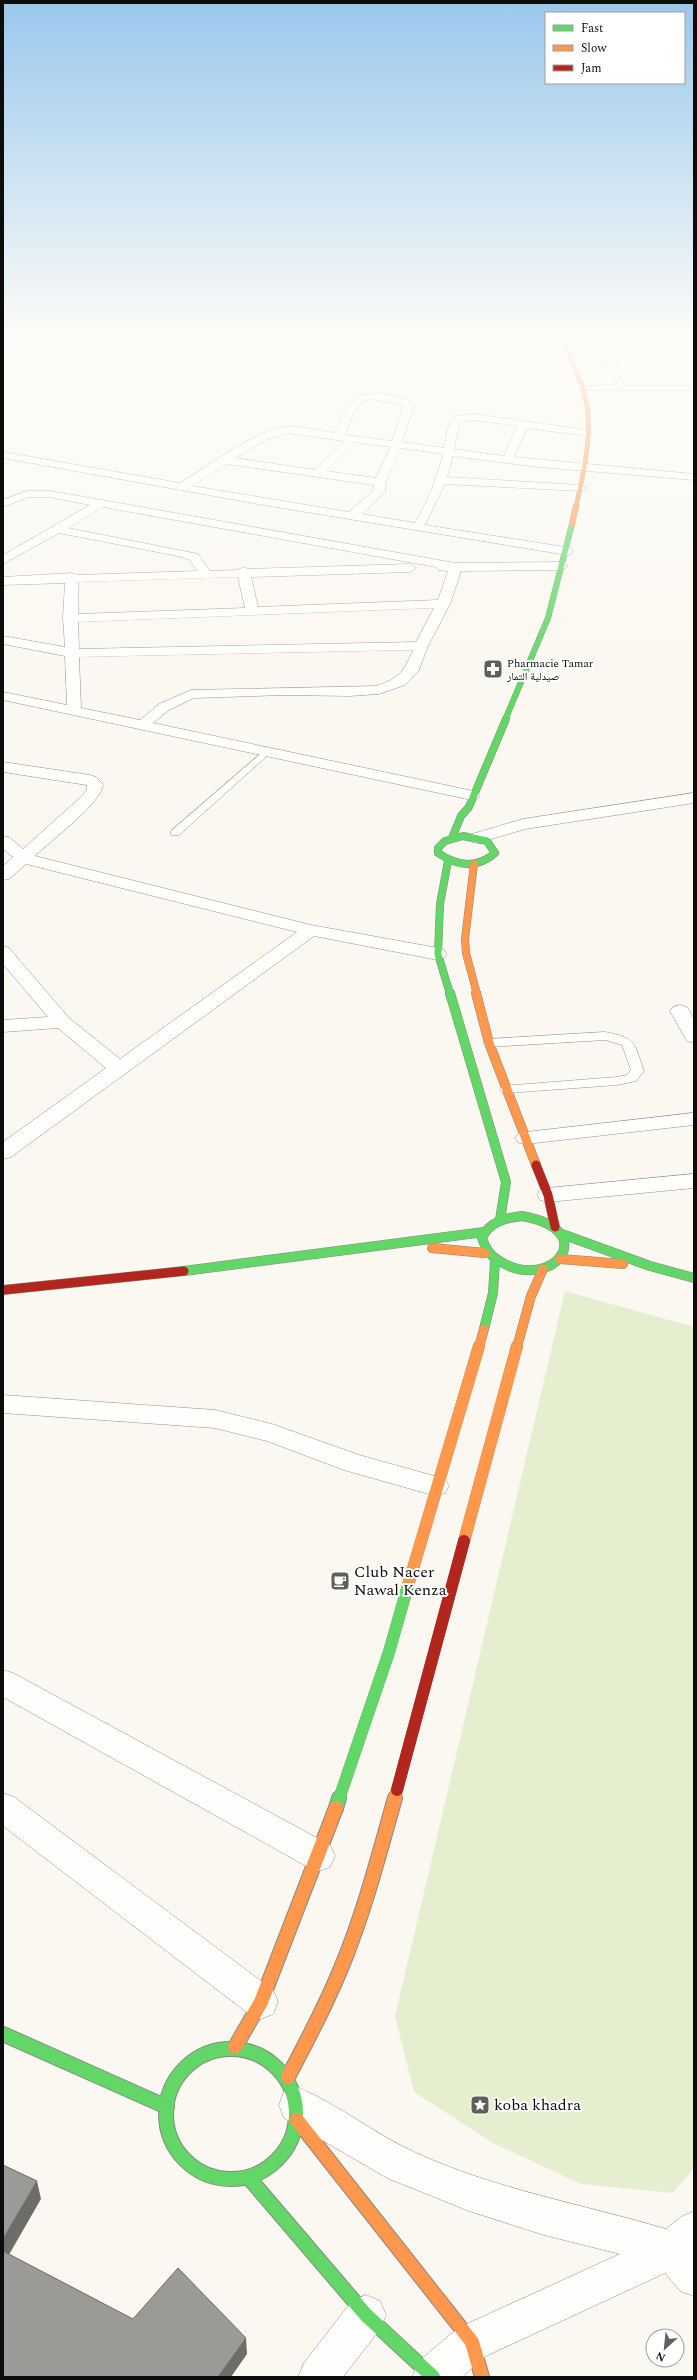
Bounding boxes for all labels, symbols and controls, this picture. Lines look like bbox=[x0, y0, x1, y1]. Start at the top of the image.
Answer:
legend bbox=[545, 12, 685, 84]
text: Fast bbox=[581, 19, 603, 38]
text: Slow bbox=[581, 39, 607, 58]
text: Jam bbox=[581, 59, 602, 78]
place label: Pharmacie Tamar صيدلية التمار bbox=[506, 655, 594, 685]
pharmacy icon: Pharmacie Tamar صيدلية التمار bbox=[482, 658, 504, 680]
place label: Club Nacer Nawal Kenza bbox=[354, 1560, 447, 1602]
cafe icon: Club Nacer Nawal Kenza bbox=[329, 1570, 351, 1592]
place label: koba khadra bbox=[494, 2093, 581, 2117]
place icon: koba khadra bbox=[469, 2094, 491, 2116]
north arrow bbox=[645, 2328, 685, 2368]
text: N bbox=[653, 2347, 669, 2366]

